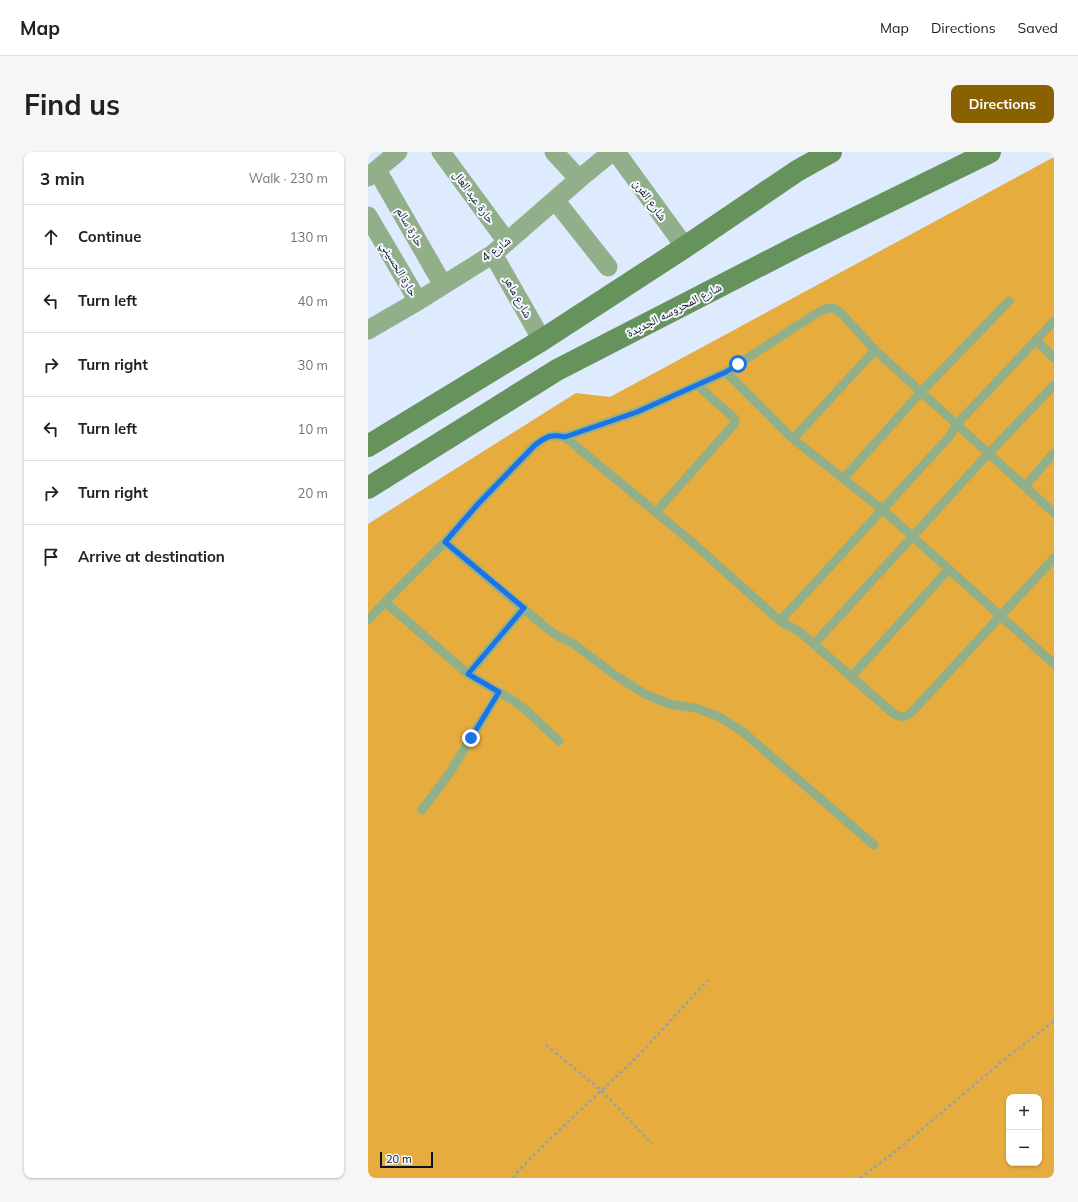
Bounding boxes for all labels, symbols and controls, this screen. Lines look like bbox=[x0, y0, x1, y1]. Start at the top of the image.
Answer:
text: Map bbox=[20, 16, 60, 40]
text: Map bbox=[880, 19, 909, 37]
text: Directions bbox=[931, 19, 996, 37]
text: Saved bbox=[1018, 19, 1058, 37]
button: Directions bbox=[951, 85, 1054, 123]
text: Find us bbox=[24, 87, 120, 122]
street label: حارة عبد العال bbox=[450, 167, 499, 227]
text: 3 min bbox=[40, 168, 85, 189]
text: Walk · 230 m bbox=[249, 170, 328, 186]
street label: شارع الفرن bbox=[629, 176, 671, 224]
street label: حارة سالم bbox=[392, 204, 428, 250]
icon: ahead bbox=[40, 226, 62, 248]
text: Continue bbox=[78, 227, 141, 246]
text: 130 m bbox=[290, 229, 328, 245]
street label: شارع 4 bbox=[478, 233, 514, 265]
street label: حارة الحسيني bbox=[375, 239, 421, 301]
street label: شارع ماهر bbox=[500, 272, 536, 321]
street label: شارع المحروسه الجديدة bbox=[624, 279, 724, 341]
icon: left bbox=[40, 290, 62, 312]
text: Turn left bbox=[78, 291, 137, 310]
text: 40 m bbox=[298, 293, 328, 309]
icon: right bbox=[40, 354, 62, 376]
text: Turn right bbox=[78, 355, 148, 374]
route start bbox=[729, 355, 747, 373]
text: 30 m bbox=[298, 357, 328, 373]
icon: left bbox=[40, 418, 62, 440]
text: Turn left bbox=[78, 419, 137, 438]
text: 10 m bbox=[298, 421, 328, 437]
icon: right bbox=[40, 482, 62, 504]
text: Turn right bbox=[78, 483, 148, 502]
text: 20 m bbox=[298, 485, 328, 501]
icon: arrive bbox=[40, 546, 62, 568]
text: Arrive at destination bbox=[78, 547, 225, 566]
route end bbox=[462, 729, 480, 747]
map controls bbox=[1006, 1094, 1042, 1166]
button: + bbox=[1006, 1094, 1042, 1130]
button: − bbox=[1006, 1130, 1042, 1166]
scale bar bbox=[380, 1150, 433, 1169]
text: 20 m bbox=[386, 1152, 412, 1166]

